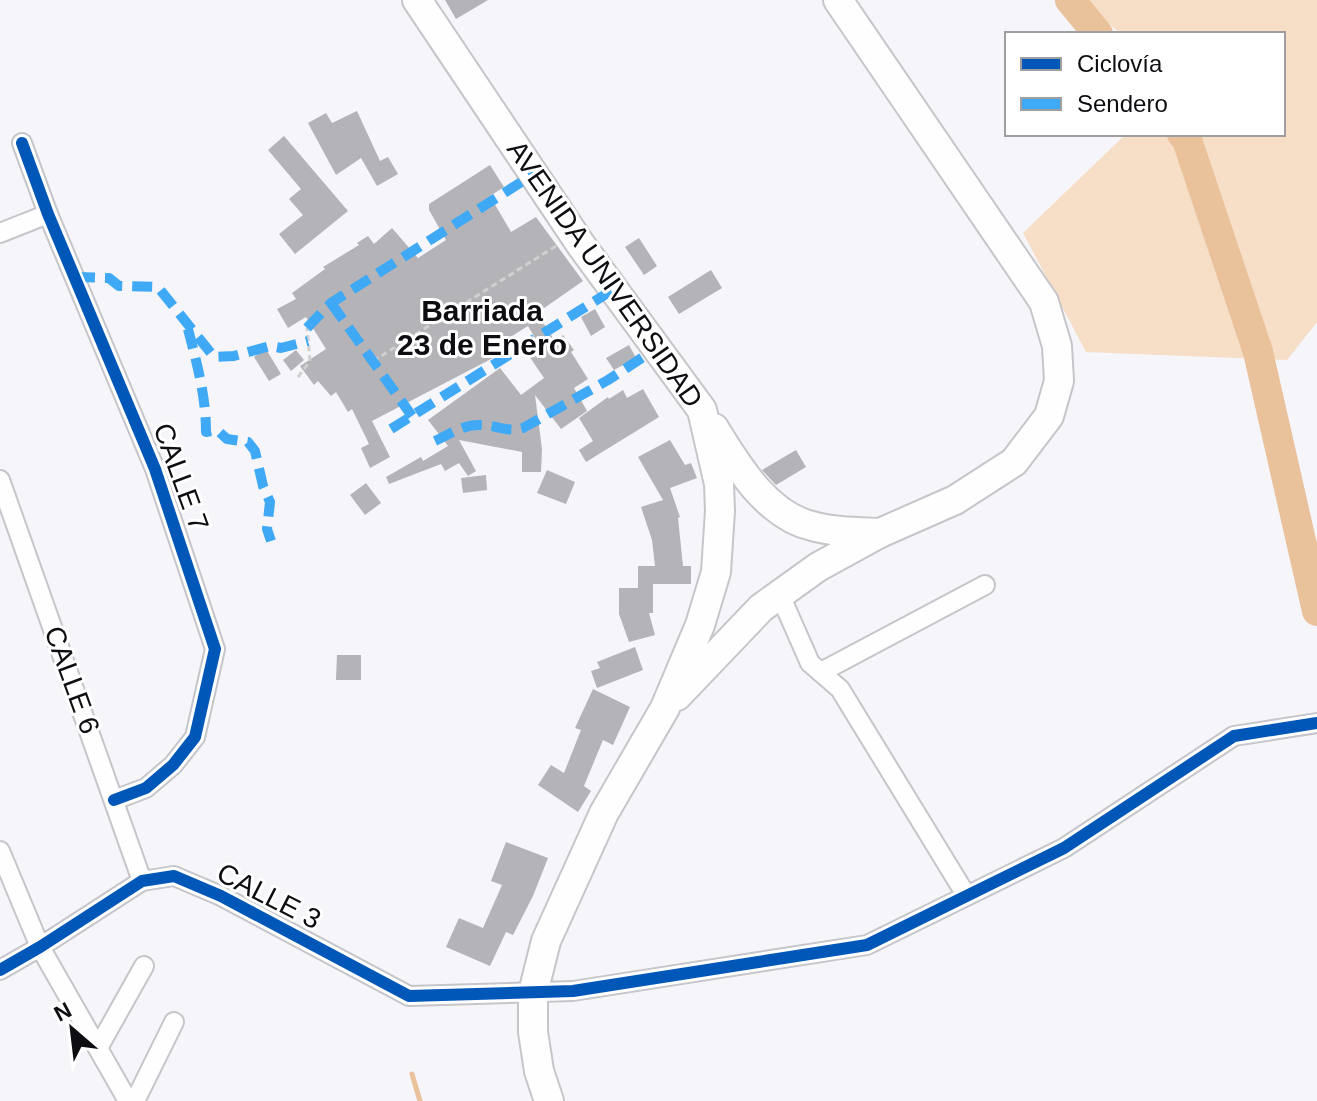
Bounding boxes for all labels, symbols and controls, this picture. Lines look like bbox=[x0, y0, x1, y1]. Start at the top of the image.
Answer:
legend bbox=[1005, 32, 1285, 136]
text: Ciclovía bbox=[1077, 50, 1163, 77]
text: Sendero bbox=[1077, 90, 1168, 117]
street label: AVENIDA UNIVERSIDAD bbox=[501, 135, 709, 413]
district label: Barriada 23 de Enero bbox=[397, 294, 567, 361]
street label: CALLE 7 bbox=[147, 419, 215, 535]
street label: CALLE 6 bbox=[38, 622, 106, 738]
street label: CALLE 3 bbox=[212, 857, 326, 935]
north arrow bbox=[32, 989, 112, 1069]
text: N bbox=[50, 997, 76, 1027]

